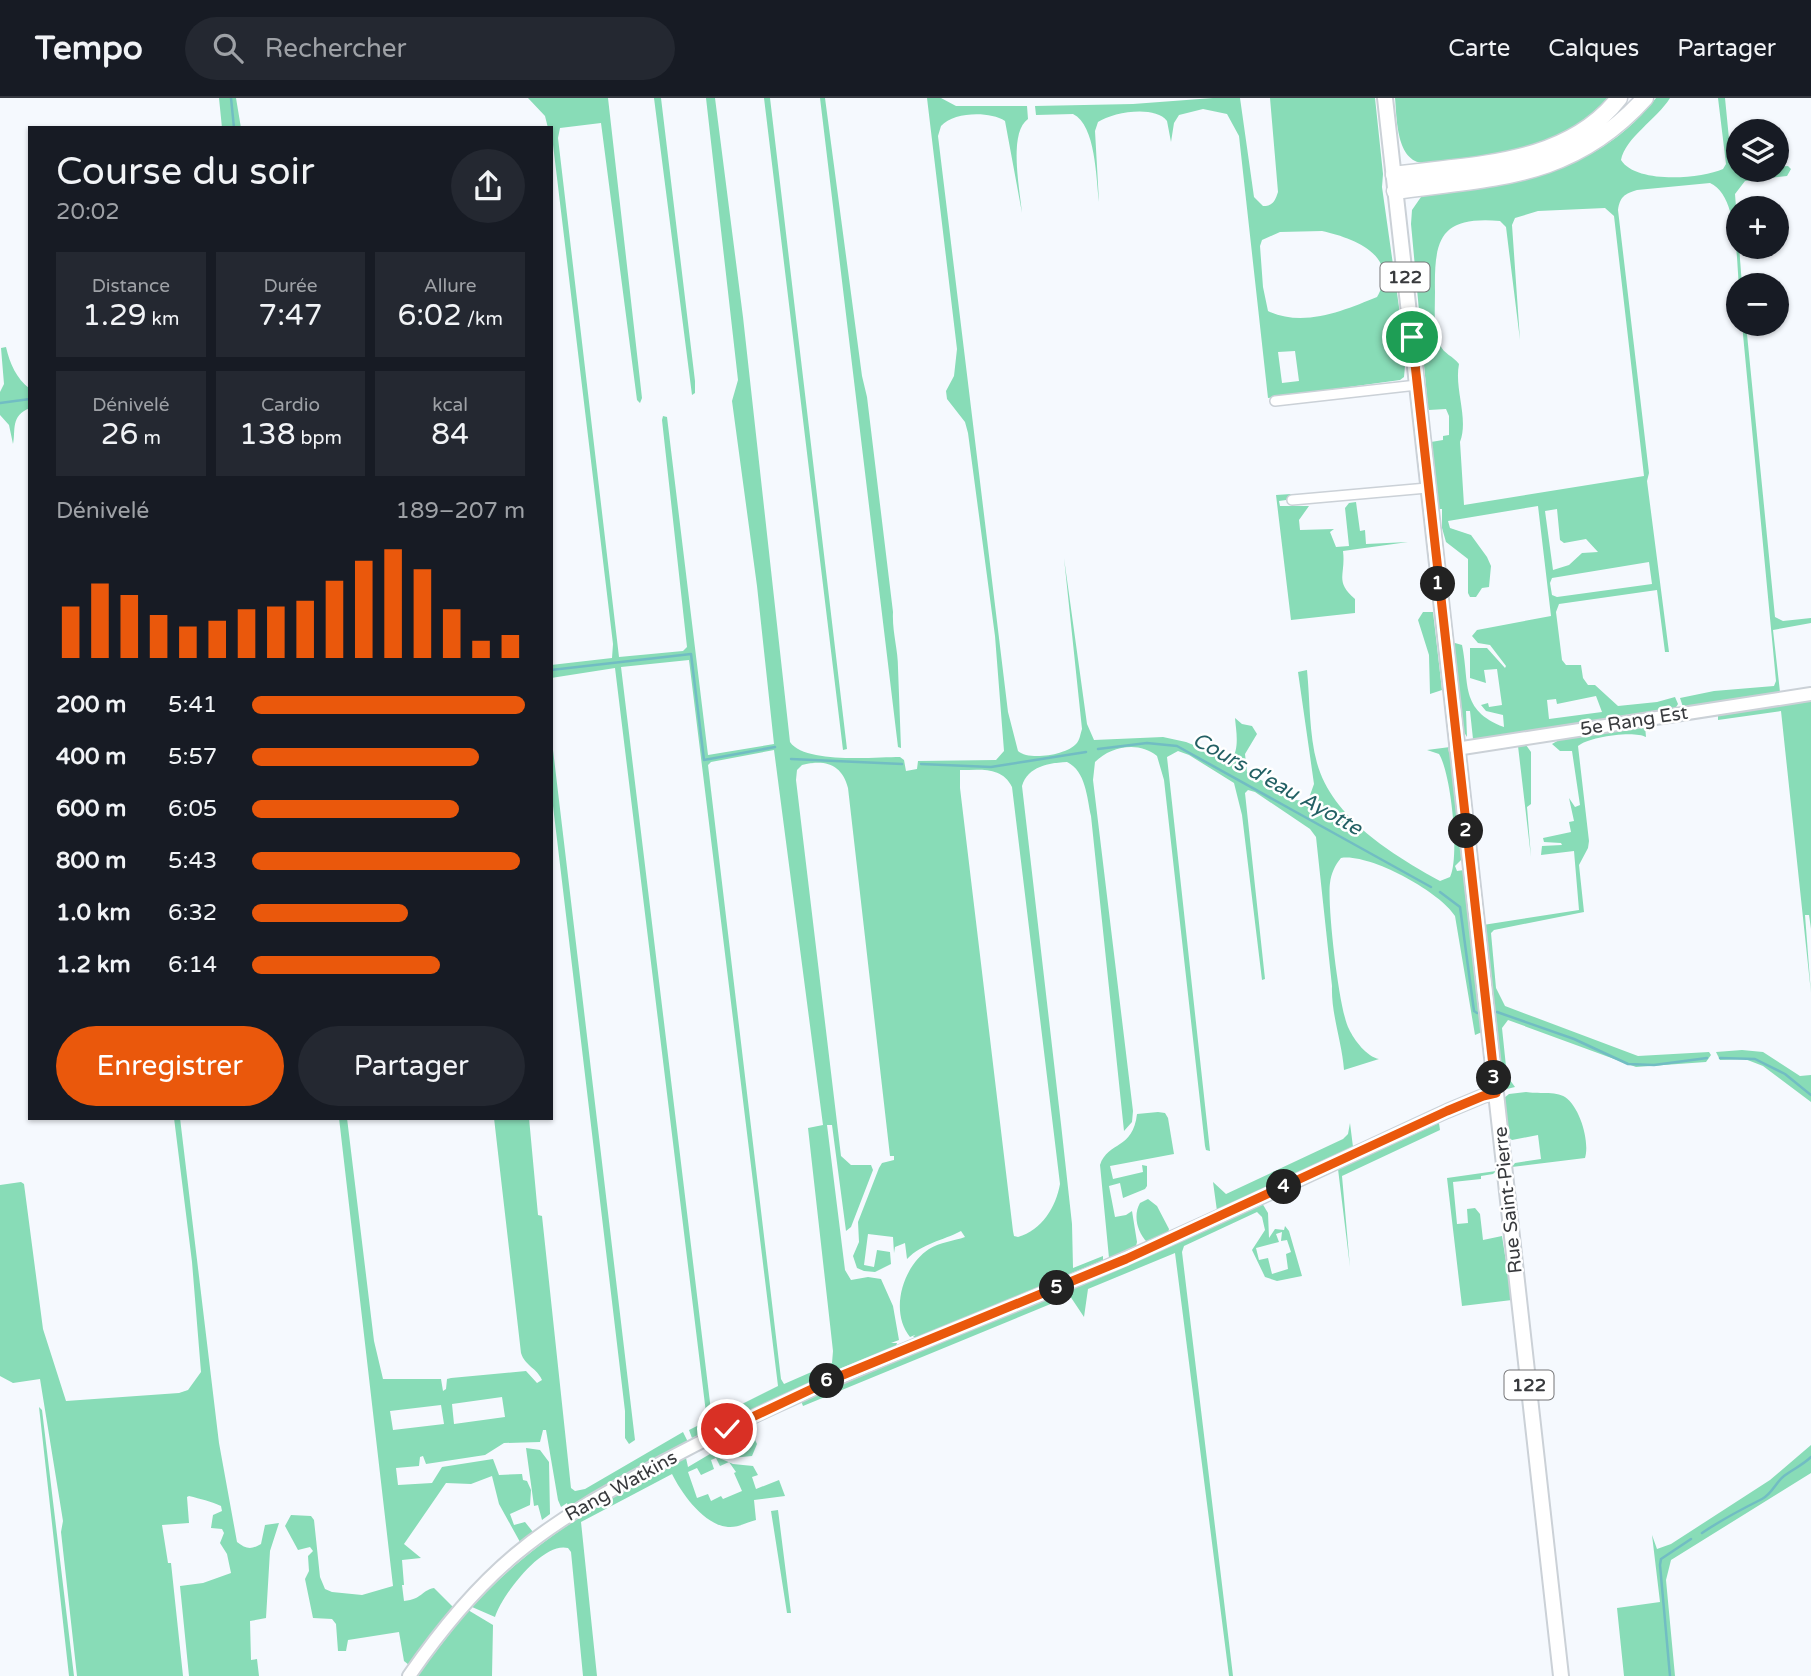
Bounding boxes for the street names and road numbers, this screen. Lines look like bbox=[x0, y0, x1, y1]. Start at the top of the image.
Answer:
road number: 122 bbox=[1380, 262, 1430, 292]
street label: 5e Rang Est bbox=[1579, 702, 1689, 740]
street label: Rue Saint-Pierre bbox=[1489, 1126, 1527, 1274]
road number: 122 bbox=[1504, 1370, 1554, 1400]
street label: Rang Watkins bbox=[561, 1446, 681, 1526]

